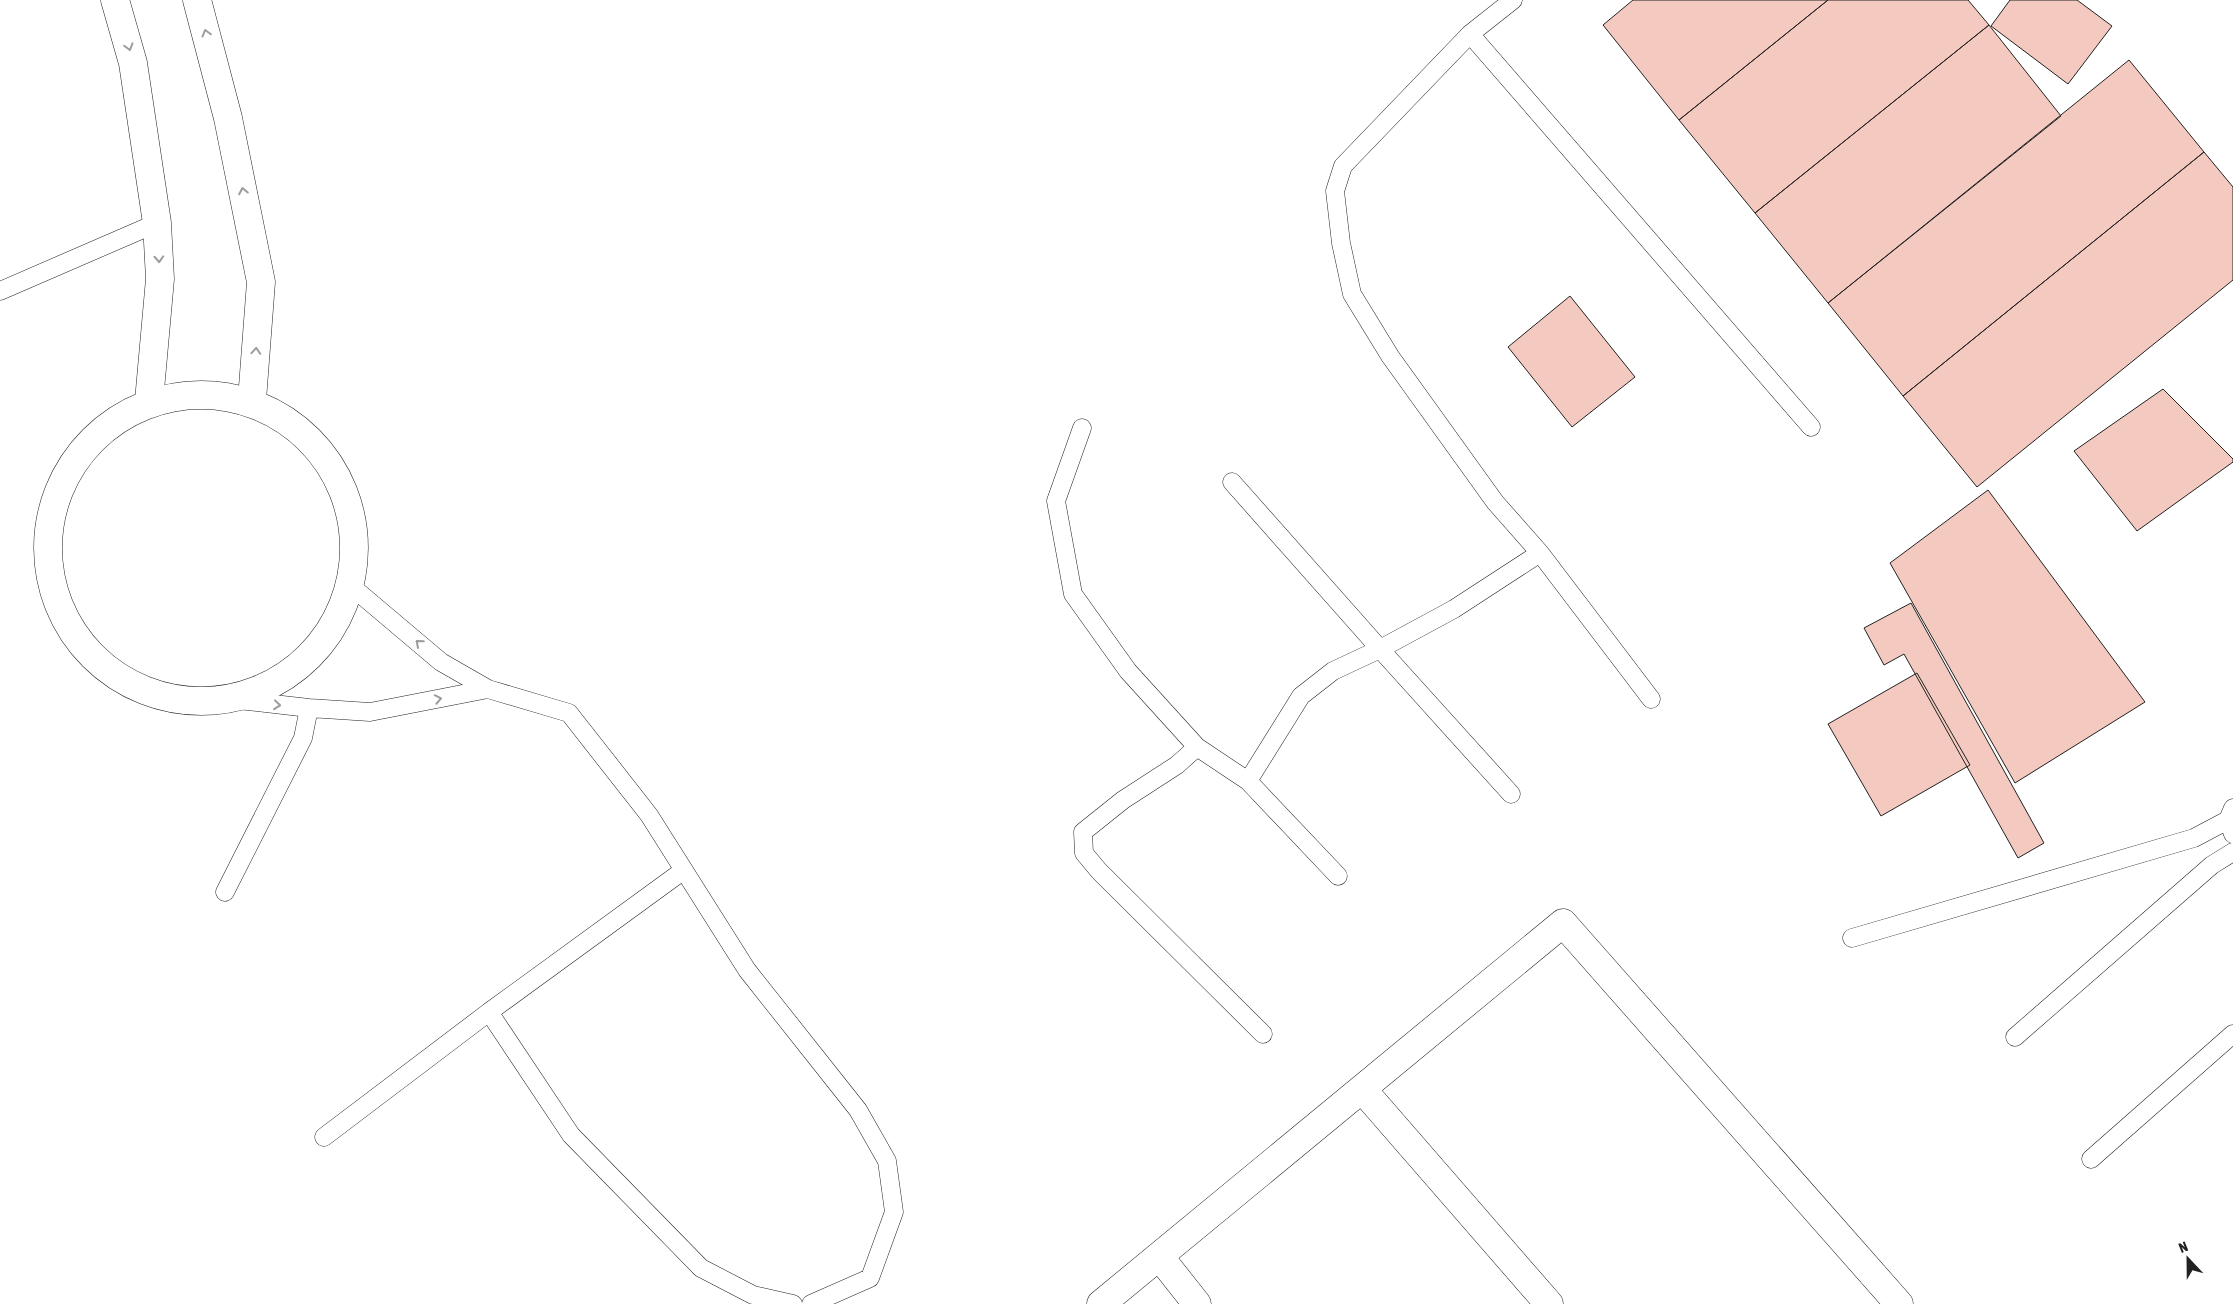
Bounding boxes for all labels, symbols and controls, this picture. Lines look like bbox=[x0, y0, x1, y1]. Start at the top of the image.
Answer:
one-way arrow bbox=[201, 28, 212, 37]
one-way arrow bbox=[123, 42, 133, 50]
one-way arrow bbox=[238, 186, 249, 195]
one-way arrow bbox=[153, 256, 164, 264]
one-way arrow bbox=[250, 347, 261, 355]
one-way arrow bbox=[415, 640, 424, 649]
one-way arrow bbox=[434, 694, 443, 704]
one-way arrow bbox=[274, 699, 282, 710]
north arrow bbox=[2163, 1234, 2213, 1284]
text: N bbox=[2176, 1238, 2190, 1256]

